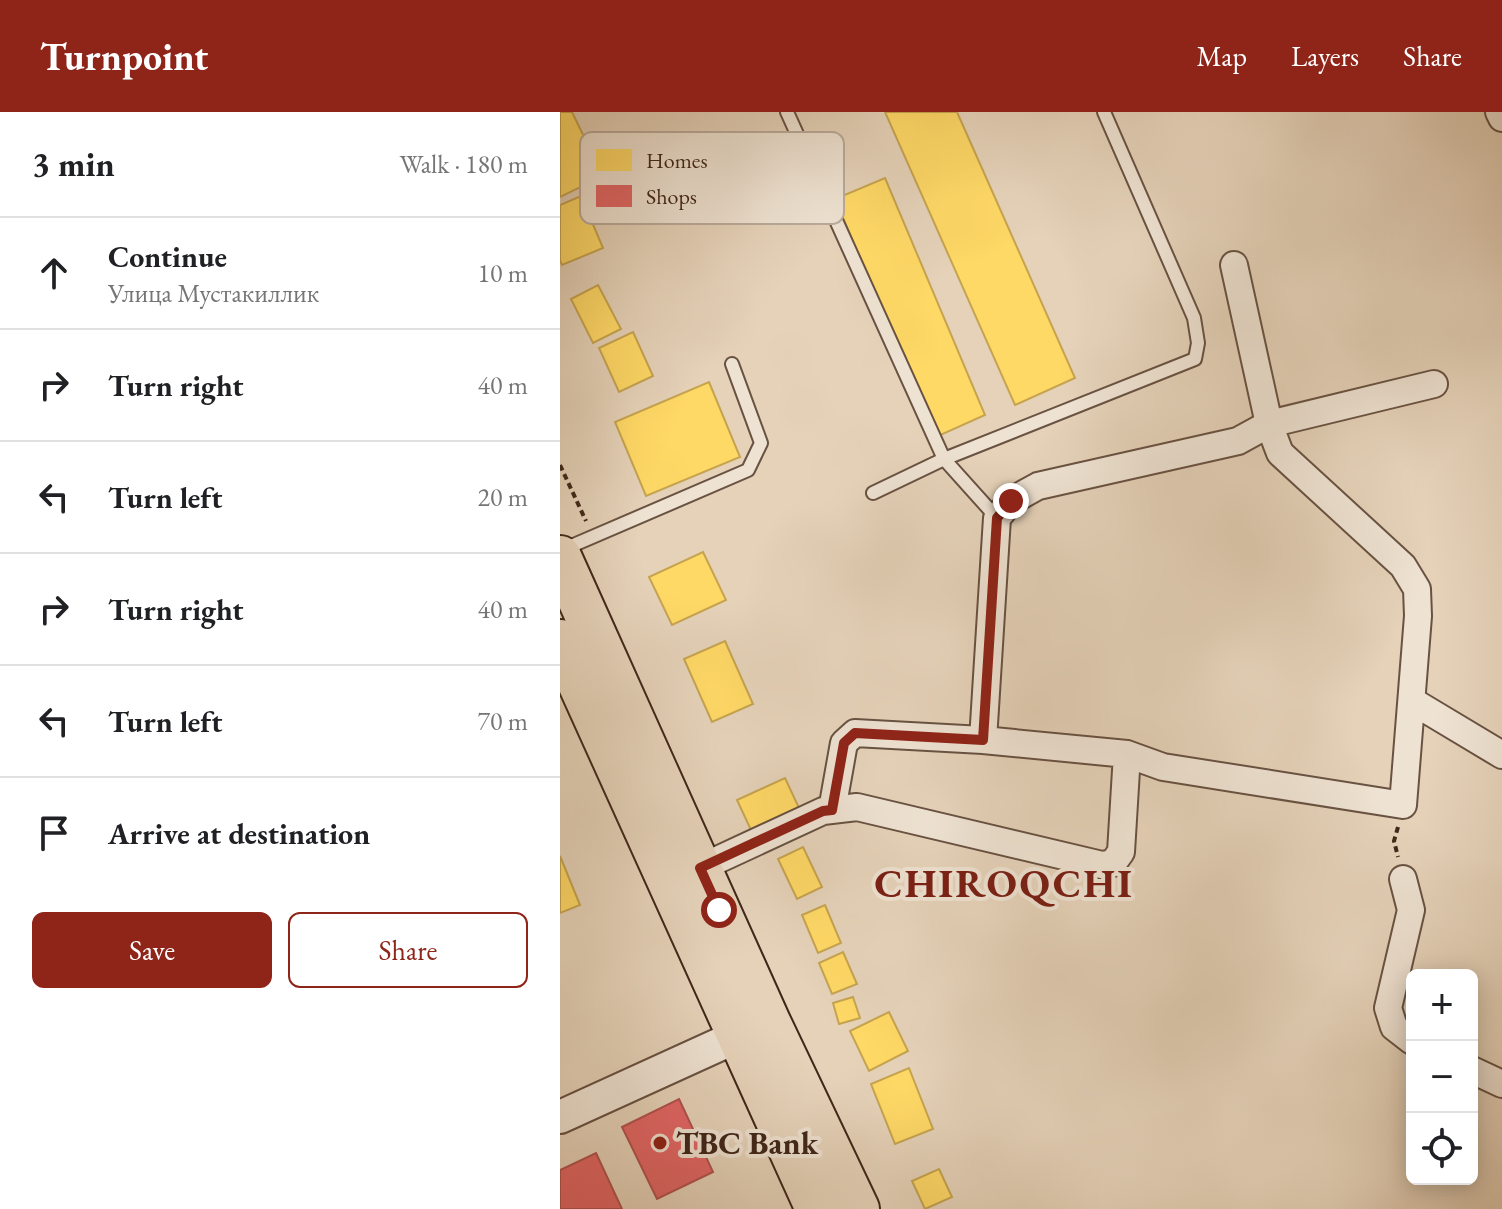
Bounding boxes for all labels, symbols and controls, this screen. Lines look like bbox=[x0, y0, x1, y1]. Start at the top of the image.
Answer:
text: Turnpoint bbox=[40, 32, 208, 81]
text: Map bbox=[1197, 38, 1247, 74]
text: Layers bbox=[1291, 38, 1359, 74]
text: Share bbox=[1403, 38, 1462, 74]
legend bbox=[580, 132, 844, 224]
text: 3 min bbox=[32, 142, 115, 186]
text: Homes bbox=[646, 146, 708, 175]
text: Walk · 180 m bbox=[400, 147, 528, 181]
text: Shops bbox=[646, 182, 697, 211]
text: Continue bbox=[108, 237, 227, 276]
icon: ahead bbox=[32, 251, 76, 295]
text: 10 m bbox=[478, 256, 528, 290]
text: Улица Мустакиллик bbox=[108, 276, 319, 310]
icon: right bbox=[32, 363, 76, 407]
text: Turn right bbox=[108, 366, 244, 405]
text: 40 m bbox=[478, 368, 528, 402]
icon: left bbox=[32, 475, 76, 519]
text: Turn left bbox=[108, 478, 222, 517]
text: 20 m bbox=[478, 480, 528, 514]
route end bbox=[993, 483, 1029, 519]
icon: right bbox=[32, 587, 76, 631]
text: Turn right bbox=[108, 590, 244, 629]
text: 40 m bbox=[478, 592, 528, 626]
icon: left bbox=[32, 699, 76, 743]
text: Turn left bbox=[108, 702, 222, 741]
text: 70 m bbox=[478, 704, 528, 738]
icon: arrive bbox=[32, 811, 76, 855]
text: Arrive at destination bbox=[108, 814, 370, 853]
district label: CHIROQCHI bbox=[874, 857, 1134, 909]
route start bbox=[701, 892, 737, 928]
button: Save bbox=[32, 912, 272, 988]
button: Share bbox=[288, 912, 528, 988]
map controls bbox=[1406, 969, 1478, 1185]
button: + bbox=[1406, 969, 1478, 1041]
button: − bbox=[1406, 1041, 1478, 1113]
button: locate bbox=[1406, 1113, 1478, 1185]
place label: TBC Bank bbox=[676, 1122, 819, 1164]
marker: TBC Bank bbox=[651, 1134, 669, 1152]

